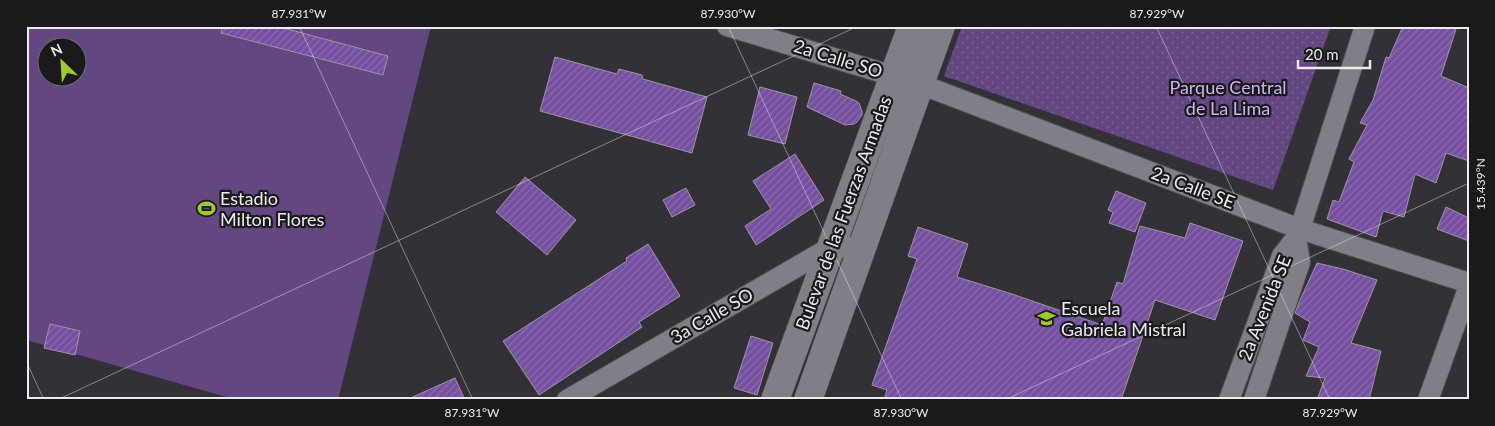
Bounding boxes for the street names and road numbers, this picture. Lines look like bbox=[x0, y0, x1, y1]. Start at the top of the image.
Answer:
street label: 2a Calle SO bbox=[791, 34, 885, 82]
street label: Bulevar de las Fuerzas Armadas bbox=[790, 92, 896, 333]
street label: 2a Calle SE bbox=[1148, 161, 1238, 213]
street label: 2a Avenida SE bbox=[1233, 252, 1295, 363]
street label: 3a Calle SO bbox=[666, 283, 757, 348]

